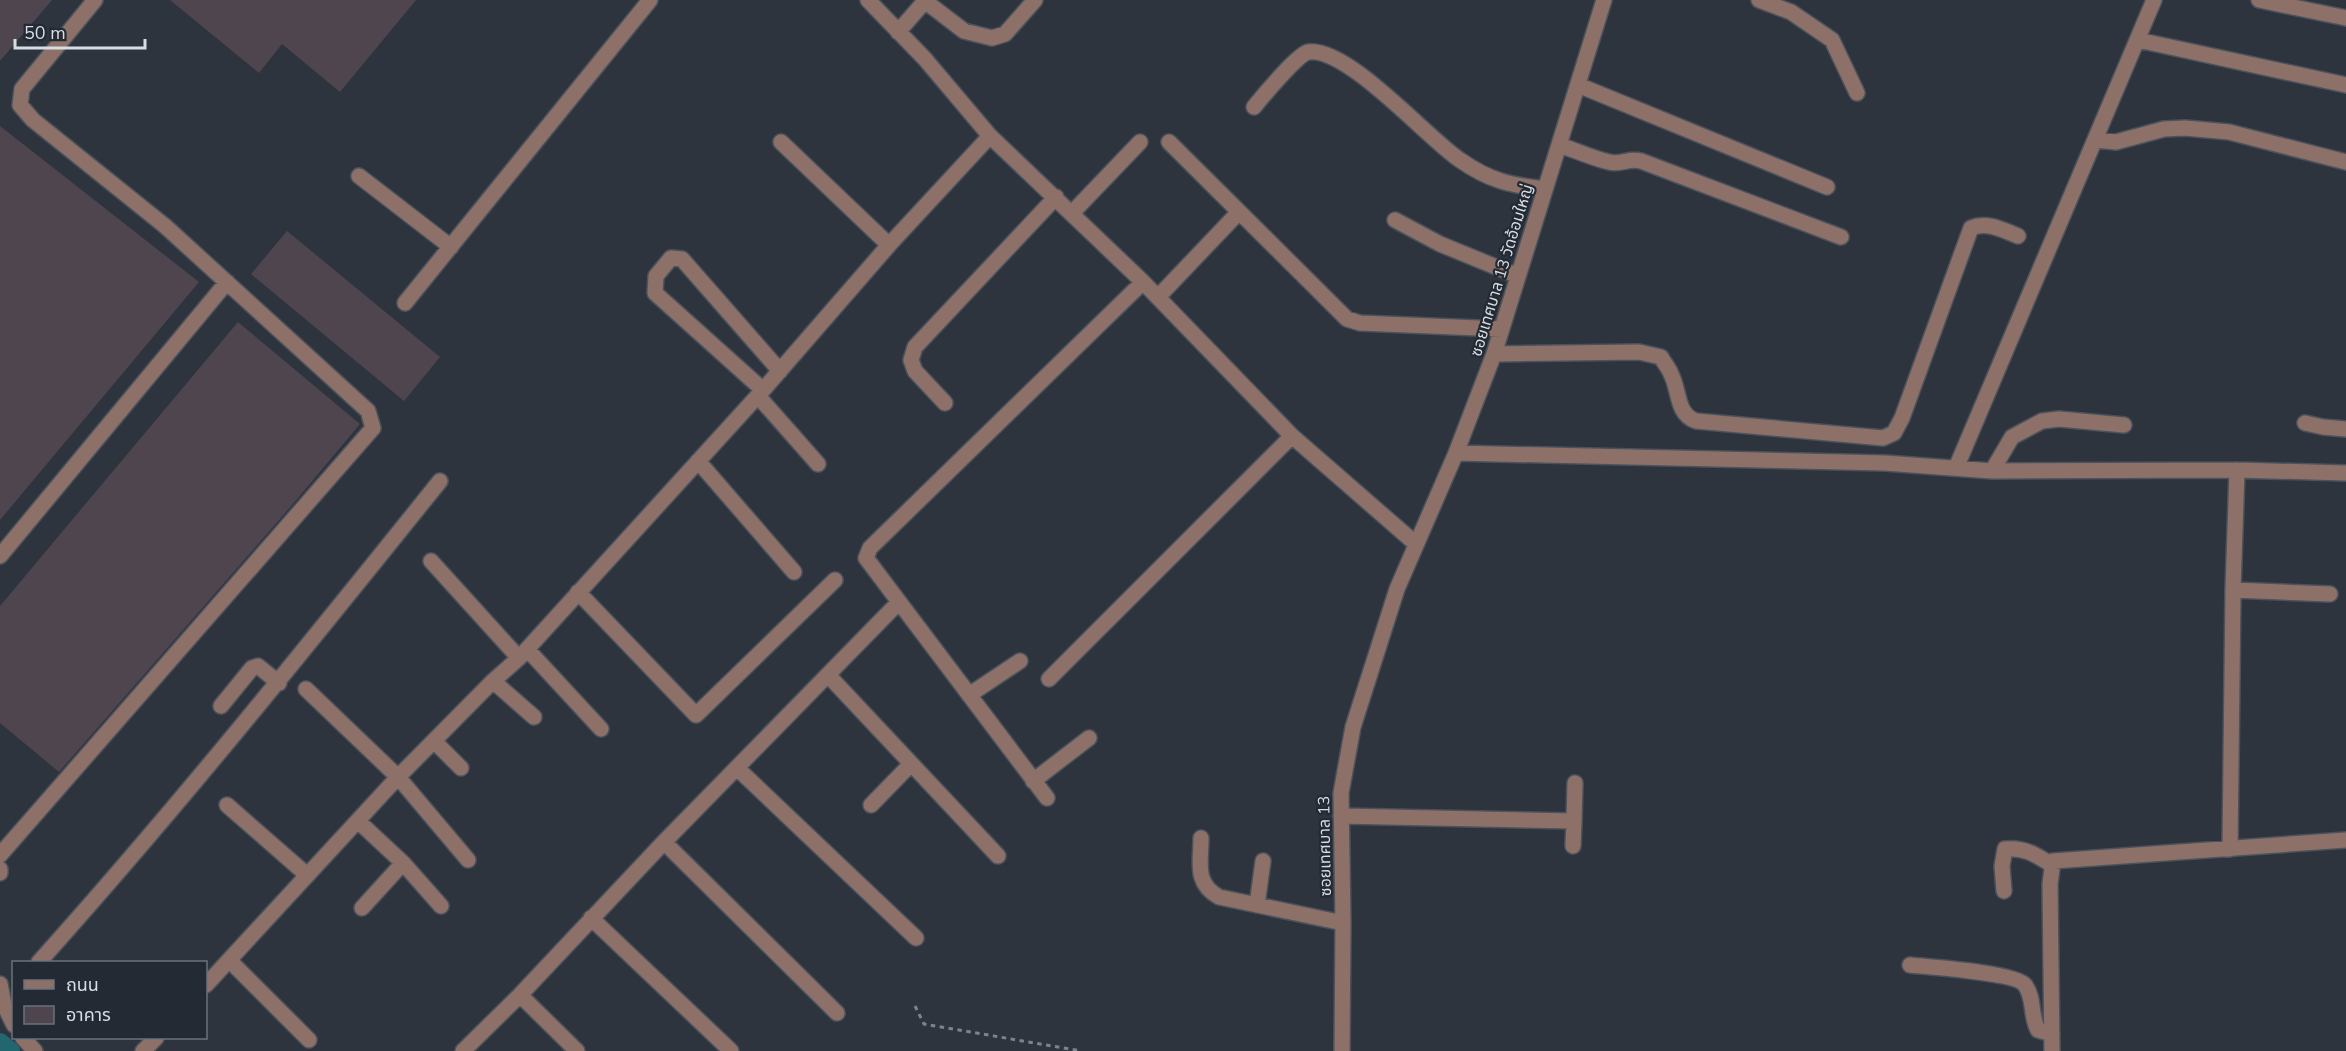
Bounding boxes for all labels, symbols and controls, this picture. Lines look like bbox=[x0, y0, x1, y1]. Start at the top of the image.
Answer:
scale bar bbox=[15, 12, 146, 50]
text: 50 m bbox=[24, 21, 66, 45]
street label: ซอยเทศบาล 13 วัดอ้อมใหญ่ bbox=[1465, 181, 1539, 359]
street label: ซอยเทศบาล 13 bbox=[1313, 795, 1337, 897]
legend bbox=[12, 961, 207, 1039]
text: ถนน bbox=[66, 973, 99, 997]
text: อาคาร bbox=[66, 1003, 111, 1027]

